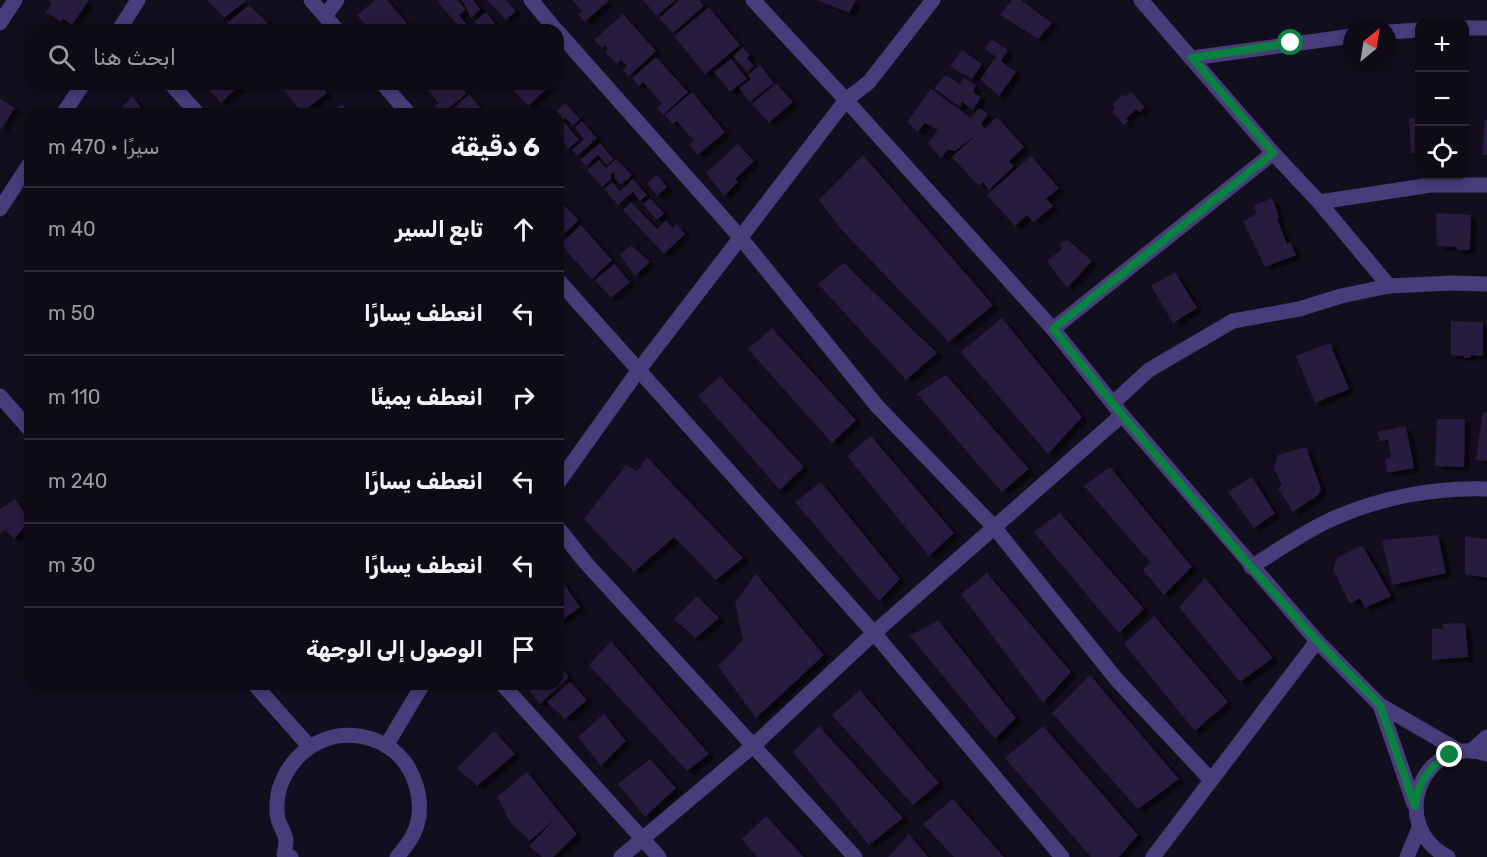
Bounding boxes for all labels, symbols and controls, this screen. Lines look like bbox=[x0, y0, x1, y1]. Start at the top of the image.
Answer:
north arrow bbox=[1343, 18, 1397, 72]
map controls bbox=[1415, 18, 1469, 180]
button: + bbox=[1415, 18, 1469, 72]
search box bbox=[24, 24, 564, 90]
route start bbox=[1277, 29, 1303, 55]
icon: search bbox=[45, 41, 78, 74]
text: ابحث هنا bbox=[93, 44, 176, 71]
button: − bbox=[1415, 72, 1469, 126]
button: locate bbox=[1415, 126, 1469, 180]
text: 6 دقيقة bbox=[451, 132, 540, 163]
text: سيرًا · 470 m bbox=[48, 135, 159, 159]
icon: ahead bbox=[507, 213, 540, 246]
text: تابع السير bbox=[395, 216, 483, 243]
text: 40 m bbox=[48, 217, 96, 241]
icon: left bbox=[507, 297, 540, 330]
text: انعطف يسارًا bbox=[364, 300, 483, 327]
text: 50 m bbox=[48, 301, 95, 325]
icon: right bbox=[507, 381, 540, 414]
text: انعطف يمينًا bbox=[370, 384, 483, 411]
text: 110 m bbox=[48, 385, 101, 409]
icon: left bbox=[507, 465, 540, 498]
text: انعطف يسارًا bbox=[364, 468, 483, 495]
text: 240 m bbox=[48, 469, 107, 493]
icon: left bbox=[507, 549, 540, 582]
text: انعطف يسارًا bbox=[364, 552, 483, 579]
text: 30 m bbox=[48, 553, 95, 577]
icon: arrive bbox=[507, 633, 540, 666]
text: الوصول إلى الوجهة bbox=[306, 636, 483, 663]
route end bbox=[1436, 741, 1462, 767]

